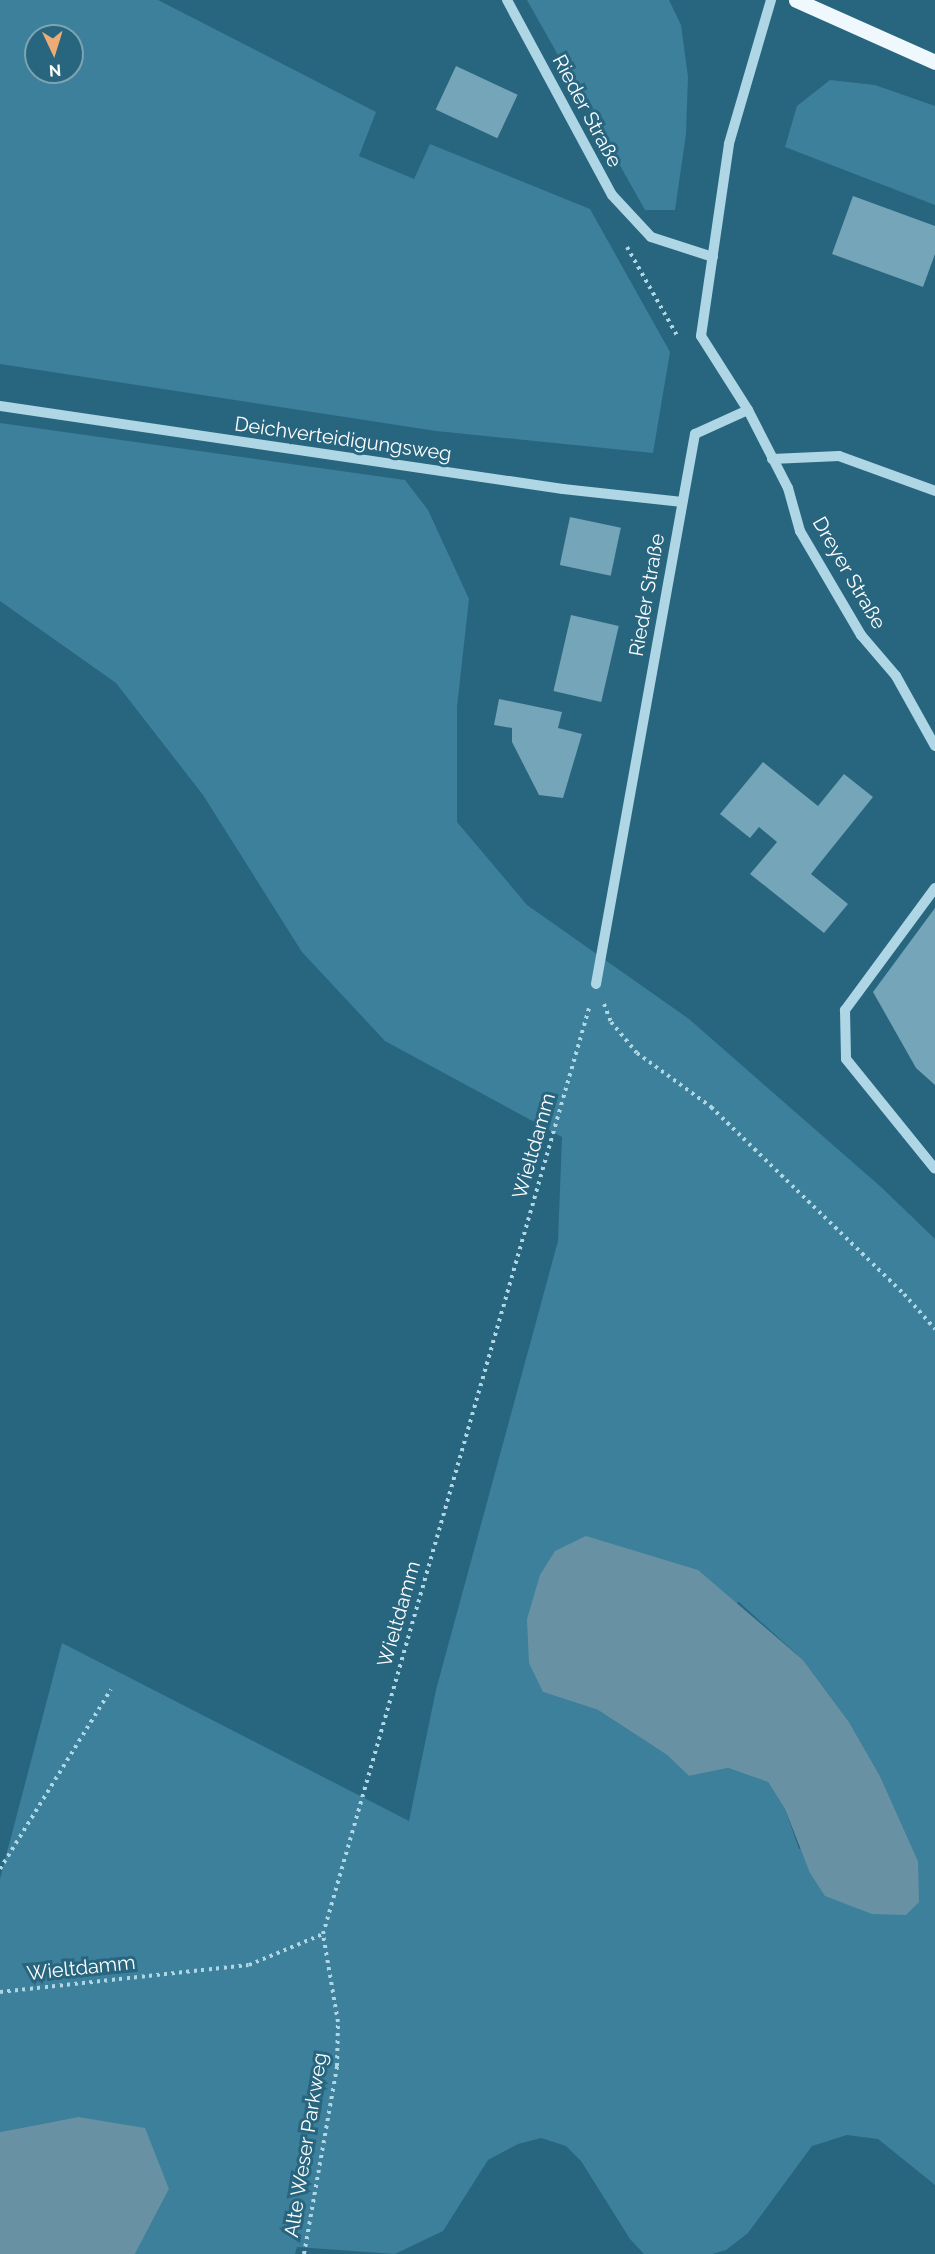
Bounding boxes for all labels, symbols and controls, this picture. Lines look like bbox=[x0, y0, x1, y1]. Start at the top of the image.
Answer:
north arrow bbox=[24, 24, 84, 84]
street label: Rieder Straße bbox=[547, 50, 627, 172]
text: N bbox=[48, 61, 62, 80]
street label: Deichverteidigungsweg bbox=[233, 412, 453, 466]
street label: Dreyer Straße bbox=[807, 512, 891, 634]
street label: Rieder Straße bbox=[624, 532, 670, 658]
street label: Wieltdamm bbox=[507, 1090, 561, 1202]
street label: Wieltdamm bbox=[372, 1558, 426, 1670]
street label: Wieltdamm bbox=[25, 1950, 137, 1986]
street label: Alte Weser Parkweg bbox=[279, 2050, 333, 2240]

